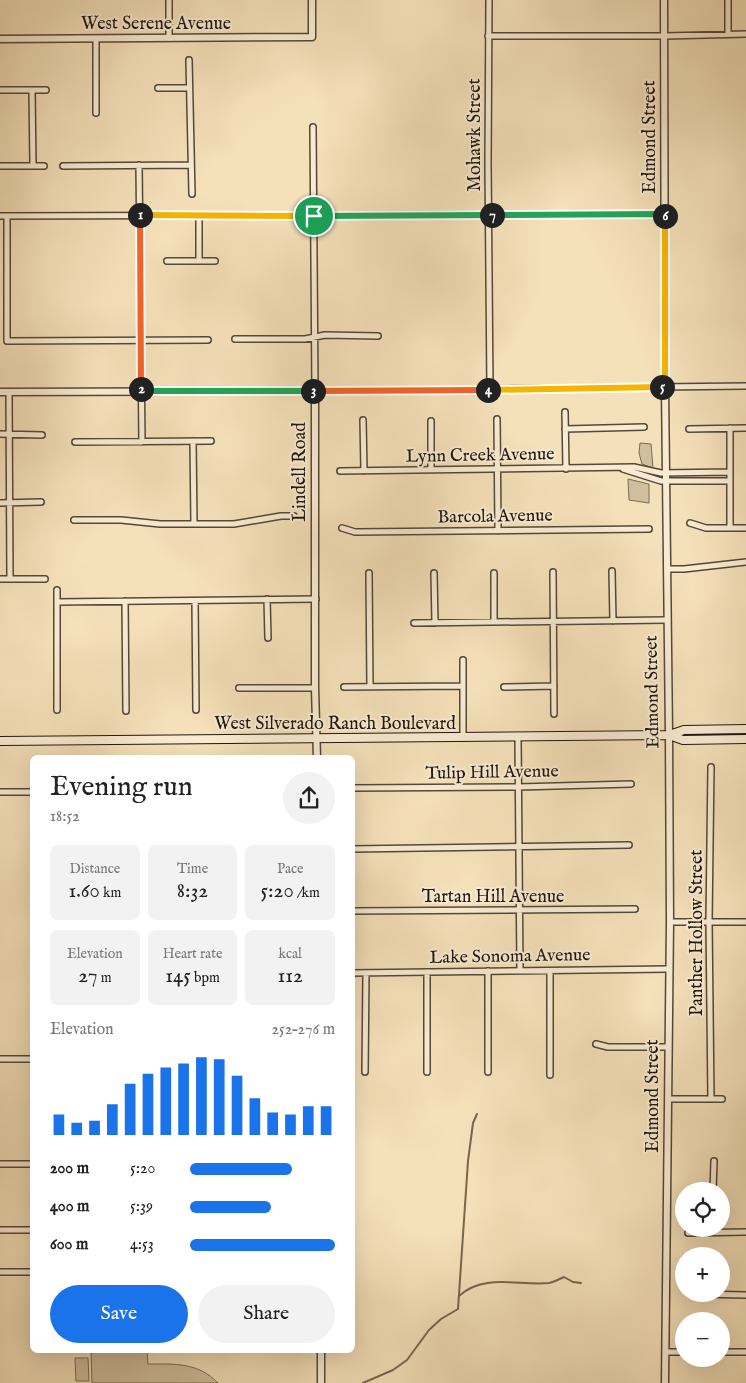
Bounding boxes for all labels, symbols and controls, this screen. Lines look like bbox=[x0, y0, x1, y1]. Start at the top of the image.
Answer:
street label: West Serene Avenue bbox=[81, 13, 231, 36]
street label: Mohawk Street bbox=[464, 78, 487, 192]
street label: Edmond Street bbox=[639, 80, 662, 194]
pin bbox=[293, 195, 335, 237]
pin: 1 bbox=[128, 202, 152, 228]
icon: arrive bbox=[300, 202, 328, 230]
pin: 7 bbox=[480, 202, 504, 228]
pin: 6 bbox=[652, 204, 678, 228]
text: 1 bbox=[138, 206, 143, 224]
text: 7 bbox=[489, 206, 496, 224]
text: 6 bbox=[663, 207, 668, 225]
pin: 5 bbox=[650, 374, 674, 400]
pin: 2 bbox=[128, 376, 154, 402]
pin: 3 bbox=[300, 378, 326, 404]
pin: 4 bbox=[476, 378, 500, 402]
text: 5 bbox=[660, 378, 665, 396]
text: 2 bbox=[138, 380, 145, 398]
text: 4 bbox=[485, 381, 492, 399]
text: 3 bbox=[311, 382, 316, 400]
street label: Lindell Road bbox=[289, 422, 312, 522]
street label: Lynn Creek Avenue bbox=[405, 443, 555, 469]
street label: Barcola Avenue bbox=[437, 504, 553, 530]
street label: Edmond Street bbox=[641, 635, 665, 749]
street label: West Silverado Ranch Boulevard bbox=[214, 713, 456, 736]
street label: Tulip Hill Avenue bbox=[425, 760, 559, 786]
text: Evening run bbox=[50, 770, 193, 805]
button: share bbox=[283, 772, 335, 824]
text: 18:52 bbox=[50, 807, 80, 827]
street label: Panther Hollow Street bbox=[686, 850, 709, 1016]
text: Distance bbox=[70, 860, 120, 878]
text: Time bbox=[177, 860, 208, 878]
text: Pace bbox=[277, 860, 303, 878]
text: 1.60 bbox=[68, 878, 100, 905]
text: 8:32 bbox=[177, 878, 208, 905]
text: 5:20 bbox=[260, 878, 294, 905]
text: km bbox=[100, 884, 121, 902]
text: /km bbox=[294, 884, 320, 902]
street label: Tartan Hill Avenue bbox=[422, 886, 564, 909]
street label: Lake Sonoma Avenue bbox=[429, 944, 591, 970]
text: Elevation bbox=[67, 945, 123, 963]
text: Heart rate bbox=[163, 945, 222, 963]
text: kcal bbox=[278, 945, 302, 963]
text: 27 bbox=[78, 963, 98, 990]
text: 145 bbox=[165, 963, 191, 990]
text: 112 bbox=[277, 963, 303, 990]
text: m bbox=[98, 969, 111, 987]
text: bpm bbox=[191, 969, 220, 987]
text: Elevation bbox=[50, 1020, 113, 1040]
text: 252–276 m bbox=[272, 1020, 335, 1040]
street label: Edmond Street bbox=[642, 1039, 665, 1153]
text: 200 m bbox=[50, 1159, 89, 1179]
text: 5:20 bbox=[130, 1159, 155, 1179]
map controls bbox=[675, 1182, 730, 1367]
button: locate bbox=[675, 1182, 730, 1237]
text: 400 m bbox=[50, 1197, 89, 1217]
text: 5:39 bbox=[130, 1197, 153, 1217]
text: 600 m bbox=[50, 1235, 88, 1255]
text: 4:53 bbox=[130, 1235, 154, 1255]
button: + bbox=[675, 1247, 730, 1302]
button: Save bbox=[50, 1285, 188, 1343]
button: Share bbox=[198, 1285, 335, 1343]
button: − bbox=[675, 1312, 730, 1367]

